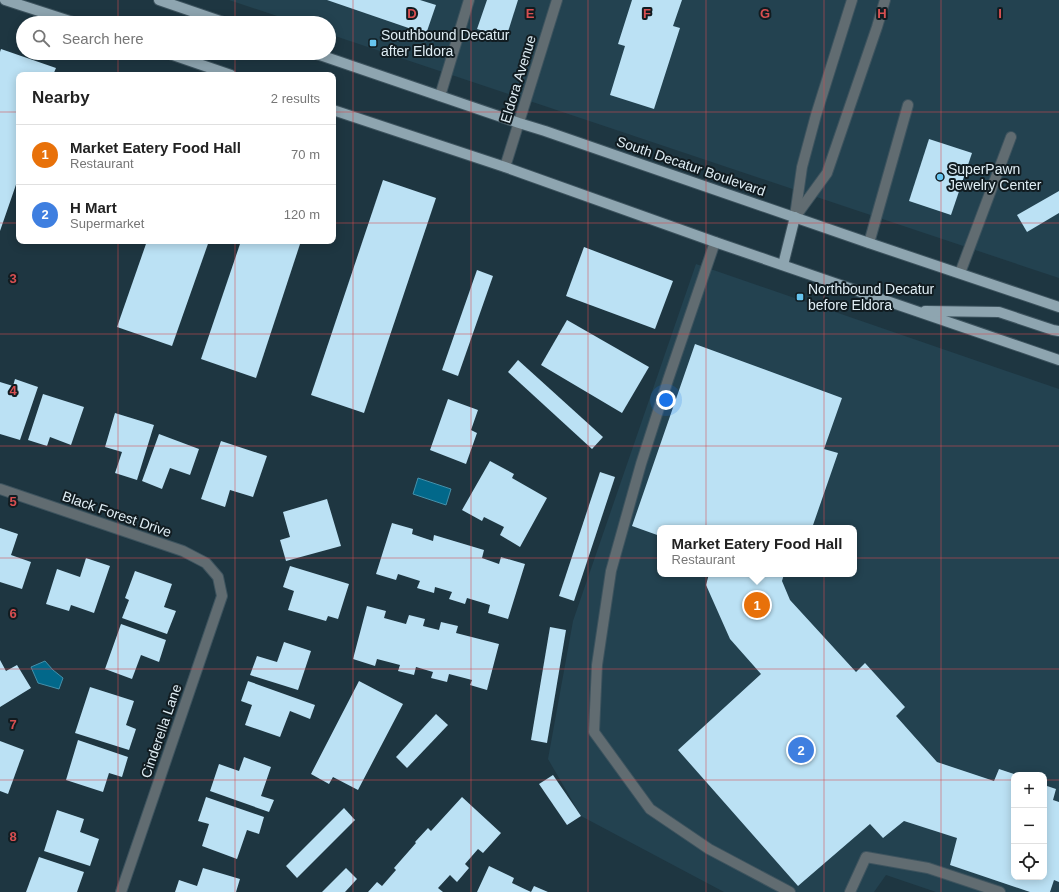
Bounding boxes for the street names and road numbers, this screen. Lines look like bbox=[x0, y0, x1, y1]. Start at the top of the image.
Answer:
street label: Eldora Avenue bbox=[497, 33, 539, 125]
street label: South Decatur Boulevard bbox=[614, 133, 768, 199]
street label: Black Forest Drive bbox=[60, 488, 174, 540]
street label: Cinderella Lane bbox=[137, 682, 185, 780]

